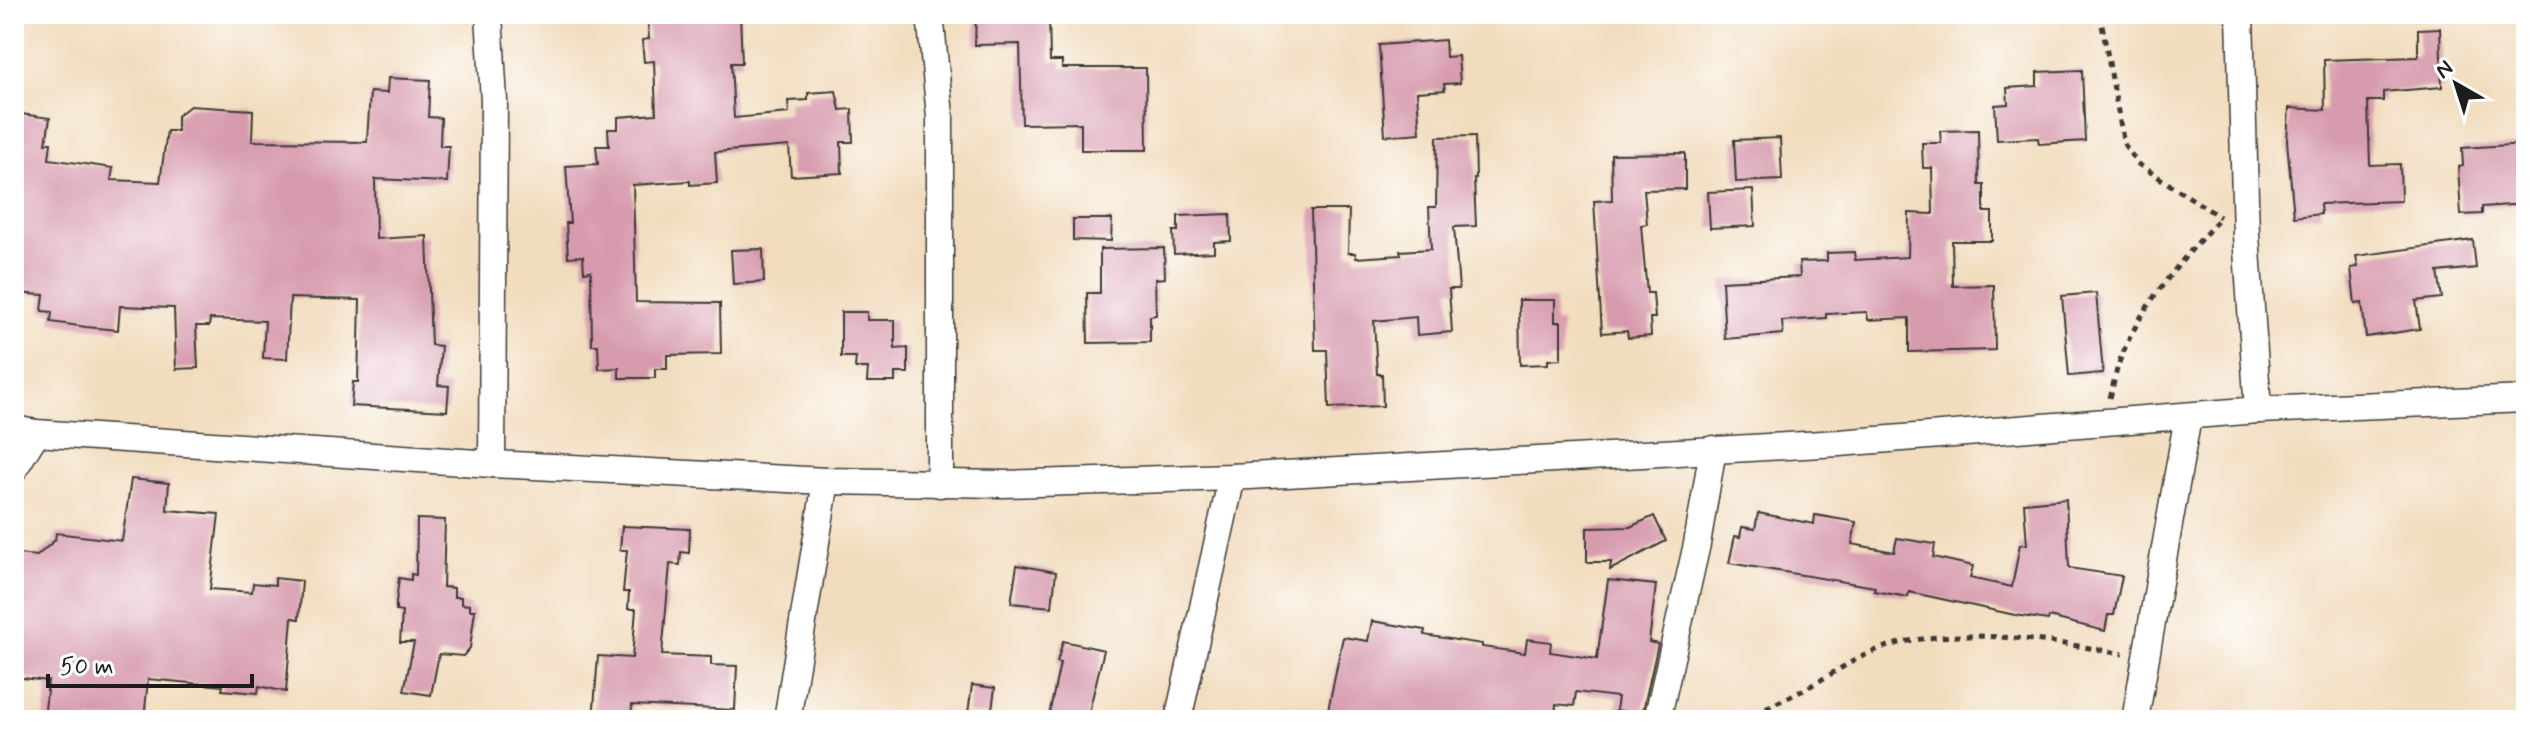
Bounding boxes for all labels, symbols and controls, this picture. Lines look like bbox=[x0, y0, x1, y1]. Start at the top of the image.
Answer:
north arrow bbox=[2416, 44, 2496, 124]
text: N bbox=[2430, 55, 2459, 86]
scale bar bbox=[48, 638, 252, 688]
text: 50 m bbox=[60, 652, 114, 683]

